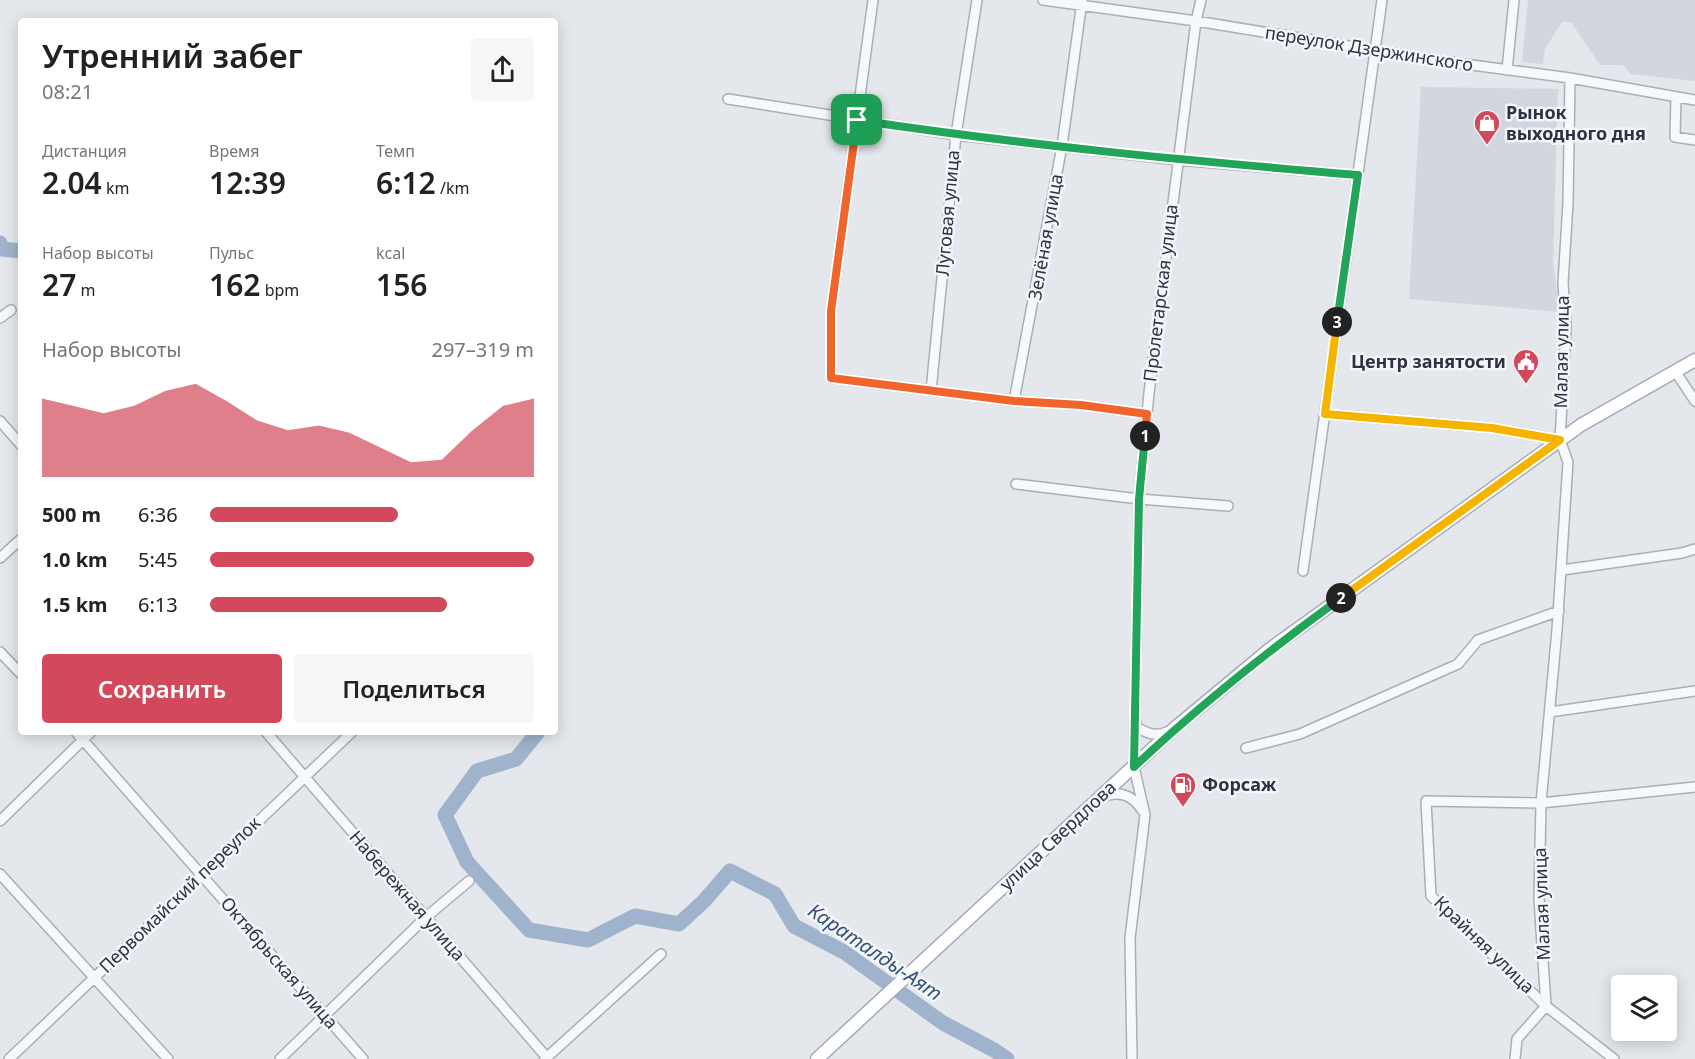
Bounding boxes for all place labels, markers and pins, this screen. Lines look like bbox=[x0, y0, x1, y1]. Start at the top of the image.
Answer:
pin bbox=[831, 94, 882, 145]
place label: Рынок выходного дня bbox=[1506, 100, 1646, 145]
shop icon: Рынок выходного дня bbox=[1472, 108, 1502, 146]
pin: 3 bbox=[1322, 307, 1352, 337]
public building icon: Центр занятости bbox=[1511, 347, 1541, 385]
place label: Центр занятости bbox=[1351, 349, 1506, 373]
pin: 1 bbox=[1130, 421, 1160, 451]
pin: 2 bbox=[1326, 583, 1356, 613]
fuel station icon: Форсаж bbox=[1168, 770, 1198, 808]
place label: Форсаж bbox=[1202, 772, 1277, 796]

